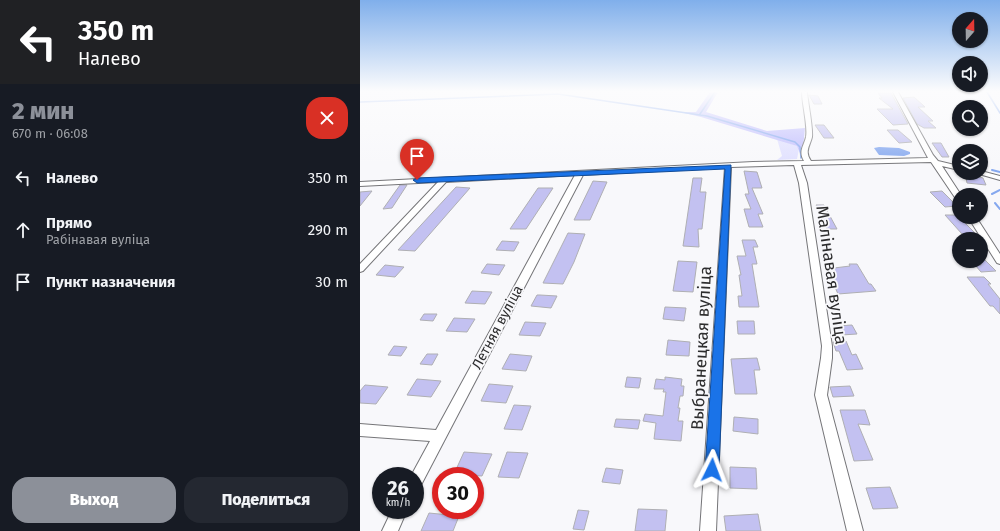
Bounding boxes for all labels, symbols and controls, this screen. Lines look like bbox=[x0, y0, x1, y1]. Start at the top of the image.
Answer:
north arrow bbox=[952, 12, 988, 48]
map controls bbox=[952, 12, 988, 268]
text: 350 m bbox=[78, 14, 154, 47]
icon: left bbox=[12, 16, 64, 68]
text: Налево bbox=[78, 48, 141, 70]
button: sound bbox=[952, 56, 988, 92]
text: 2 мин bbox=[12, 97, 74, 125]
button: close bbox=[306, 97, 348, 139]
button: search bbox=[952, 100, 988, 136]
text: 670 m · 06:08 bbox=[12, 126, 88, 141]
pin bbox=[400, 139, 434, 180]
button: layers bbox=[952, 144, 988, 180]
icon: arrive bbox=[406, 145, 428, 167]
icon: left bbox=[12, 167, 34, 189]
text: Налево bbox=[46, 169, 98, 187]
text: 350 m bbox=[308, 169, 348, 187]
button: + bbox=[952, 188, 988, 224]
street label: Малінавая вуліца bbox=[811, 204, 852, 346]
text: Прямо bbox=[46, 214, 92, 232]
icon: ahead bbox=[12, 219, 34, 241]
text: 290 m bbox=[308, 221, 348, 239]
text: Рабінавая вуліца bbox=[46, 232, 150, 247]
button: − bbox=[952, 232, 988, 268]
street label: Выбранецкая вуліца bbox=[687, 266, 716, 431]
icon: arrive bbox=[12, 271, 34, 293]
text: Пункт назначения bbox=[46, 273, 175, 291]
text: 30 m bbox=[315, 273, 348, 291]
street label: Летняя вуліца bbox=[468, 282, 527, 372]
position arrow bbox=[691, 449, 733, 491]
speed limit sign: 30 bbox=[432, 467, 484, 519]
text: 26 bbox=[387, 476, 409, 500]
button: Выход bbox=[12, 477, 176, 523]
button: Поделиться bbox=[184, 477, 348, 523]
text: km/h bbox=[386, 497, 410, 509]

